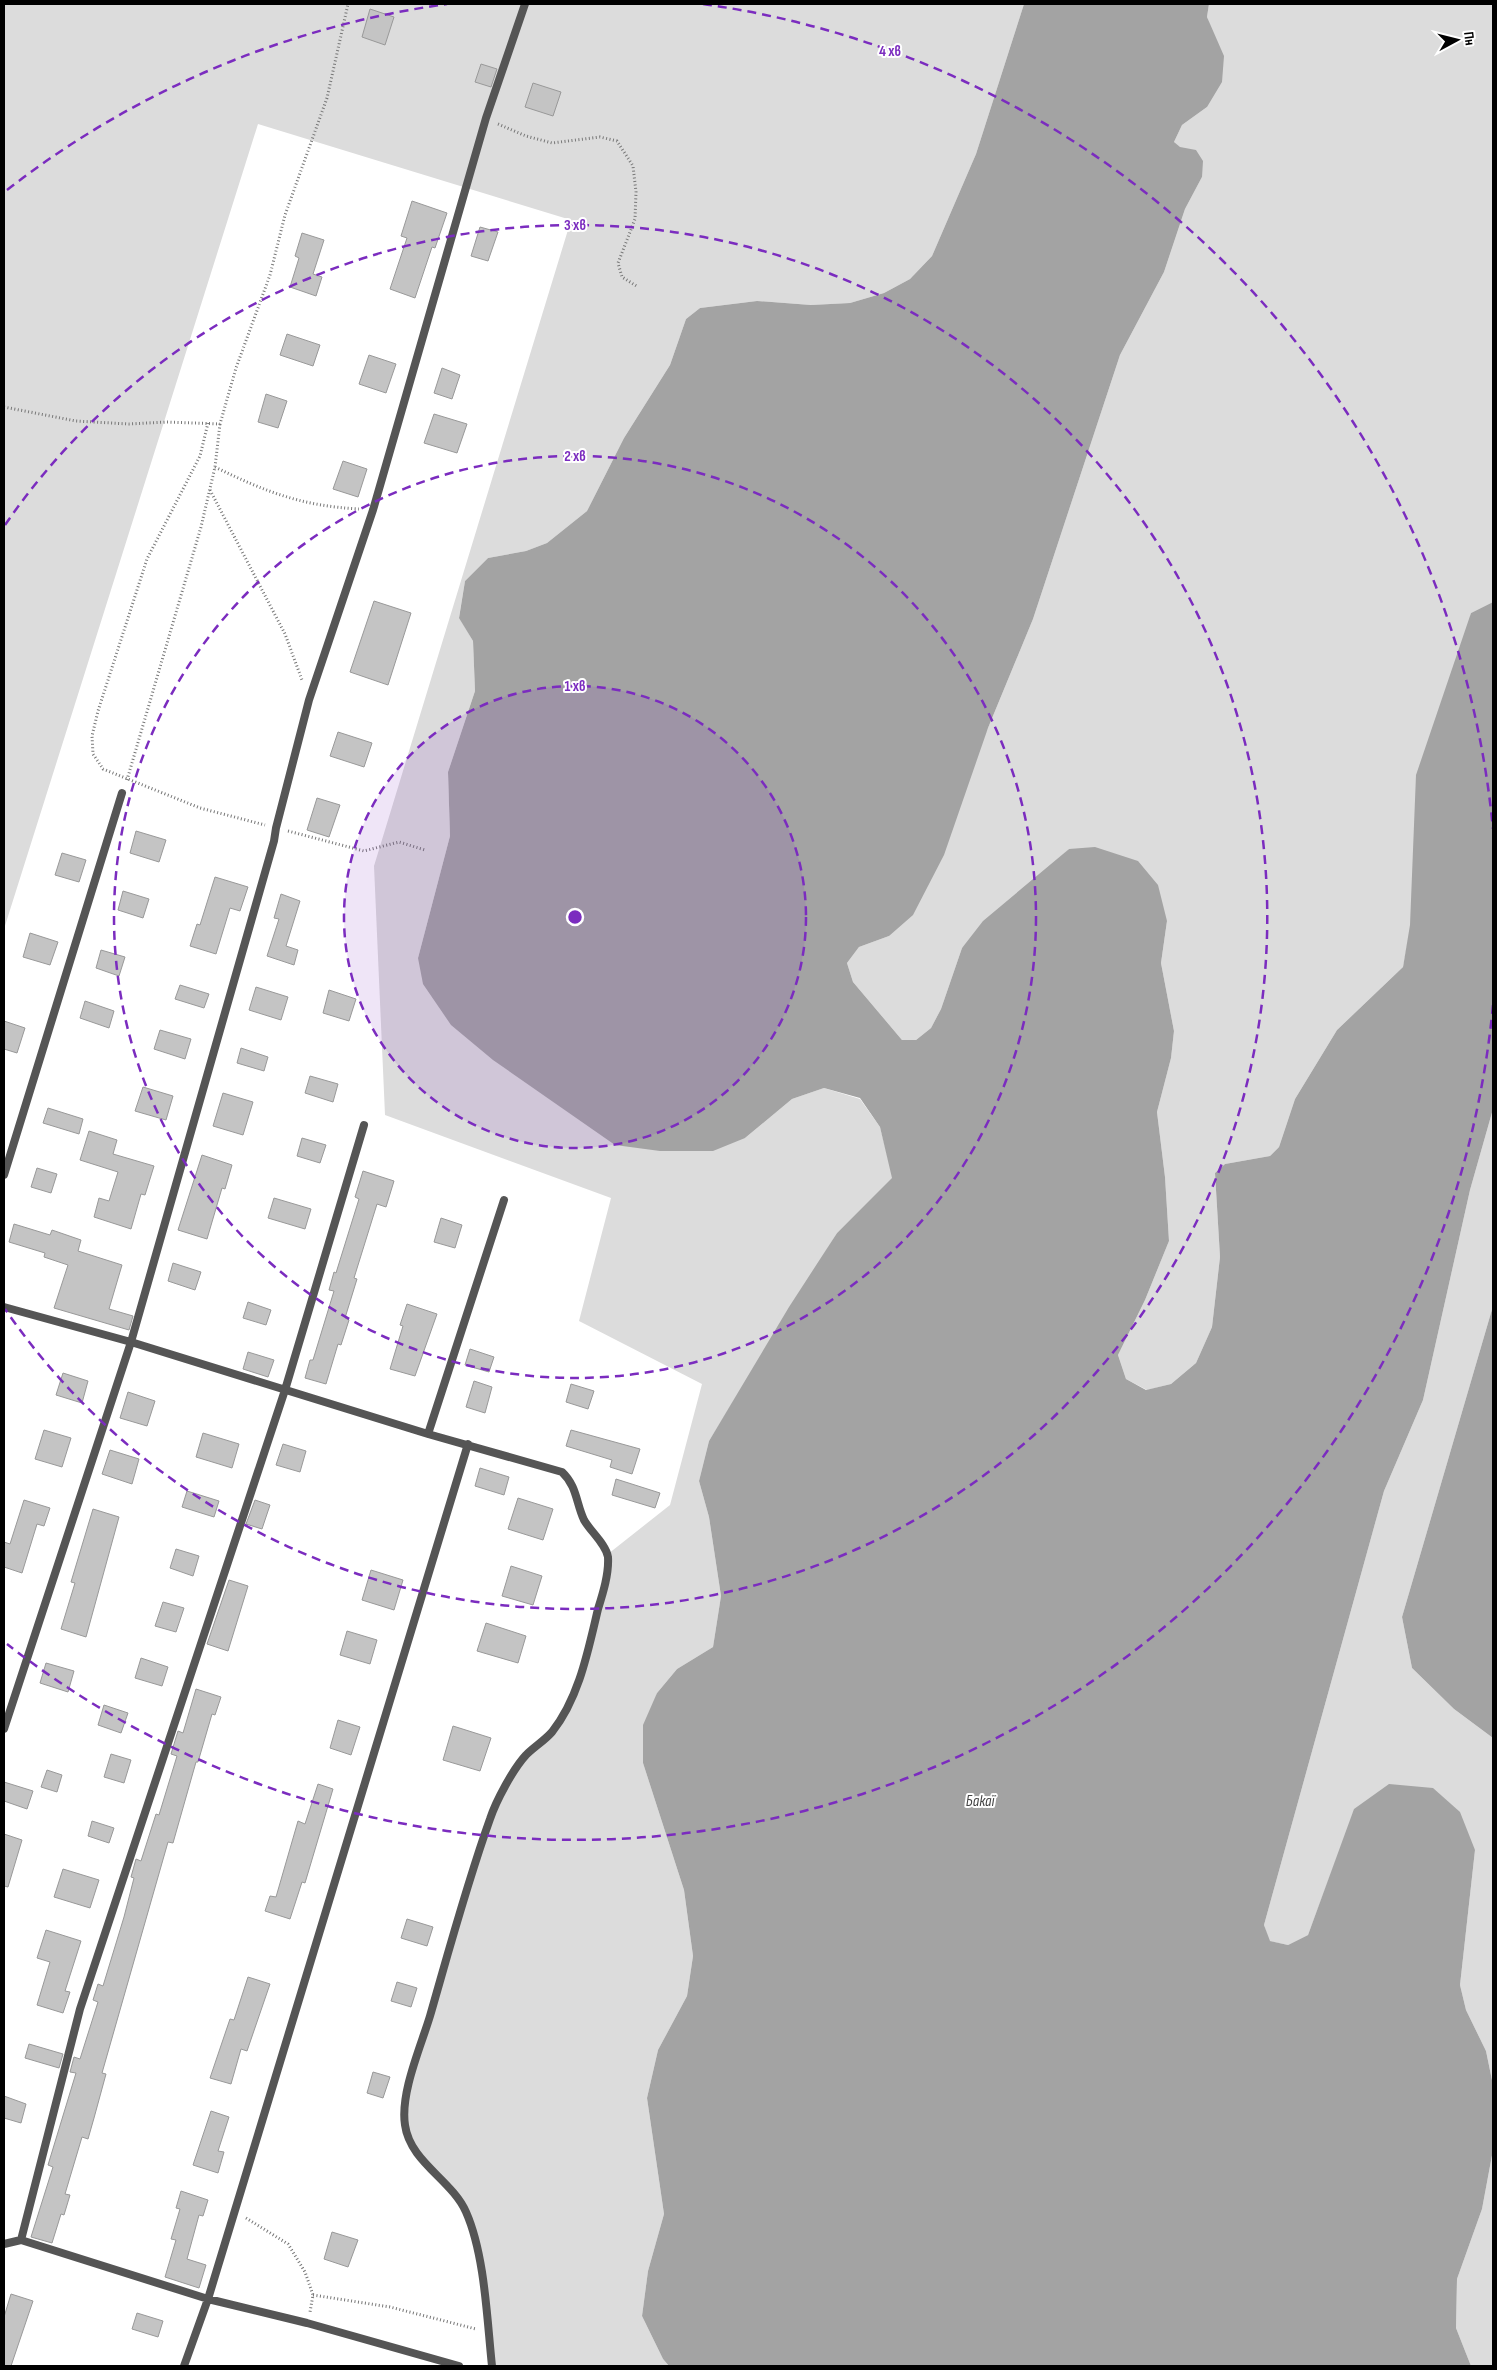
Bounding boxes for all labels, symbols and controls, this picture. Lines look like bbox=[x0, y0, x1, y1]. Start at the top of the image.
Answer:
north arrow bbox=[1432, 15, 1482, 65]
text: Пн bbox=[1460, 31, 1479, 46]
text: 4 хв bbox=[879, 42, 901, 61]
text: 3 хв bbox=[564, 216, 586, 235]
text: 2 хв bbox=[564, 447, 586, 466]
text: 1 хв bbox=[564, 677, 586, 696]
centre of rings bbox=[566, 908, 584, 926]
water label: Бакаї bbox=[966, 1792, 996, 1811]

